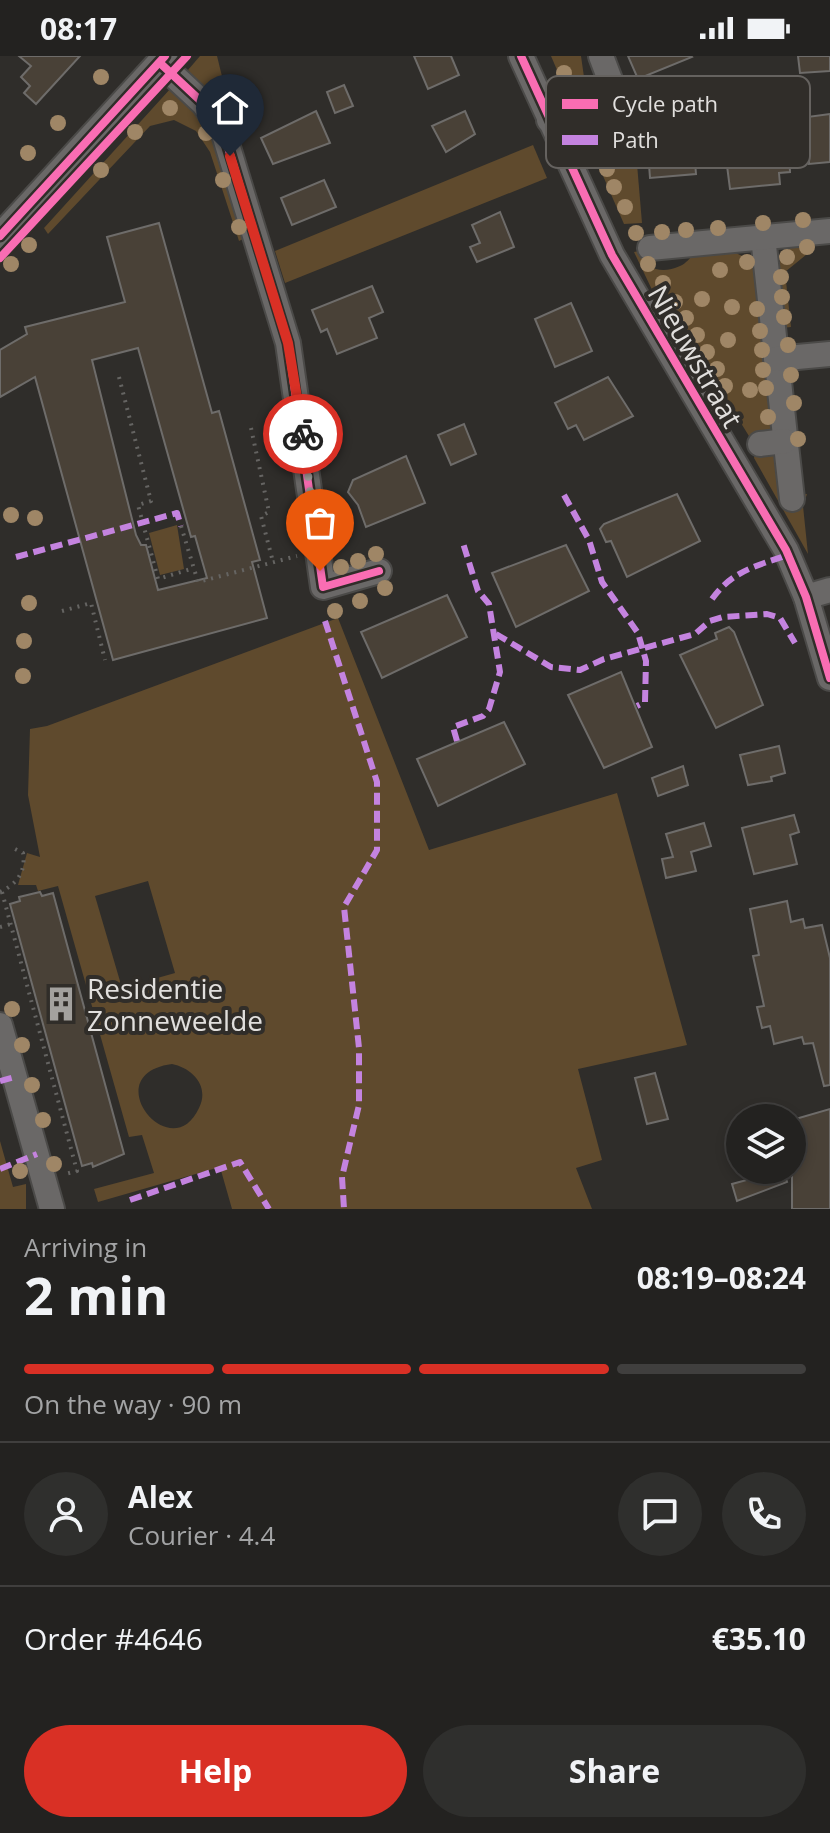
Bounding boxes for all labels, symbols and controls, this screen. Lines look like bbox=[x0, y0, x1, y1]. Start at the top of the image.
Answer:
text: 08:17 bbox=[40, 8, 117, 49]
pin bbox=[196, 74, 264, 156]
legend bbox=[546, 76, 810, 168]
icon: home bbox=[208, 86, 252, 130]
text: Cycle path bbox=[612, 88, 718, 118]
text: Path bbox=[612, 124, 659, 154]
street label: Nieuwstraat bbox=[640, 278, 752, 434]
courier bbox=[263, 394, 343, 474]
icon: bike bbox=[281, 412, 325, 456]
pin bbox=[286, 489, 354, 571]
icon: bag bbox=[298, 501, 342, 545]
place label: Residentie Zonneweelde bbox=[87, 969, 263, 1039]
building icon: Residentie Zonneweelde bbox=[42, 985, 80, 1023]
map controls bbox=[726, 1104, 806, 1184]
button: layers bbox=[726, 1104, 806, 1184]
text: Arriving in bbox=[24, 1229, 147, 1265]
text: 08:19–08:24 bbox=[637, 1257, 806, 1298]
text: 2 min bbox=[24, 1259, 168, 1330]
text: On the way · 90 m bbox=[24, 1386, 242, 1422]
button: person bbox=[24, 1472, 108, 1556]
button: chat bbox=[618, 1472, 702, 1556]
button: phone bbox=[722, 1472, 806, 1556]
text: Alex bbox=[128, 1476, 193, 1517]
text: Courier · 4.4 bbox=[128, 1517, 275, 1553]
text: Order #4646 bbox=[24, 1618, 203, 1659]
text: €35.10 bbox=[712, 1618, 806, 1659]
button: Help bbox=[24, 1725, 407, 1817]
button: Share bbox=[423, 1725, 806, 1817]

